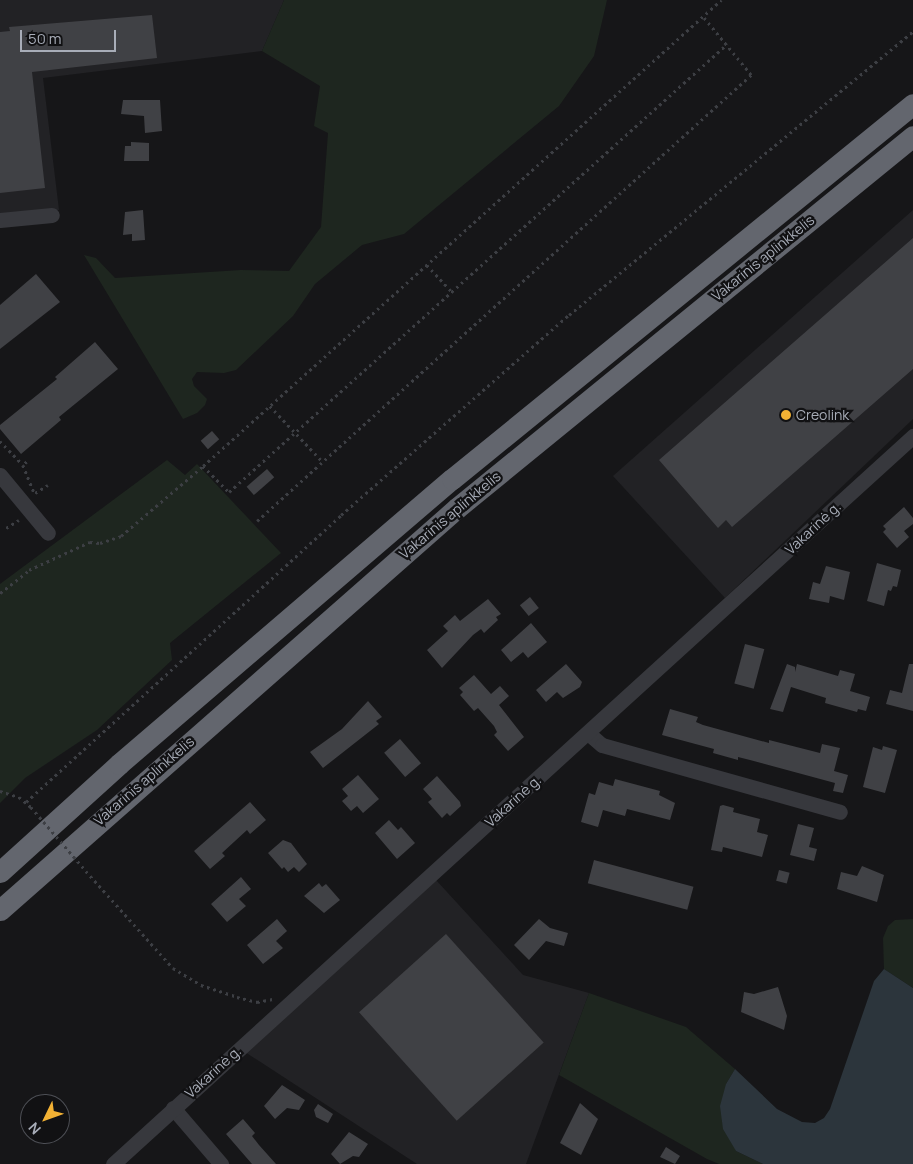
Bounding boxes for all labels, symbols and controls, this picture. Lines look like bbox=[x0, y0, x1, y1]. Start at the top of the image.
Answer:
scale bar bbox=[22, 20, 119, 52]
text: 50 m bbox=[28, 28, 62, 49]
street label: Vakarinis aplinkkelis bbox=[708, 211, 818, 305]
place label: Creolink bbox=[796, 407, 849, 423]
marker: Creolink bbox=[780, 409, 792, 421]
street label: Vakarinis aplinkkelis bbox=[396, 468, 504, 562]
street label: Vakarinė g. bbox=[782, 498, 844, 558]
street label: Vakarinis aplinkkelis bbox=[91, 733, 197, 829]
street label: Vakarinė g. bbox=[481, 771, 545, 831]
street label: Vakarinė g. bbox=[181, 1042, 245, 1102]
north arrow bbox=[20, 1094, 70, 1144]
text: N bbox=[24, 1119, 45, 1139]

